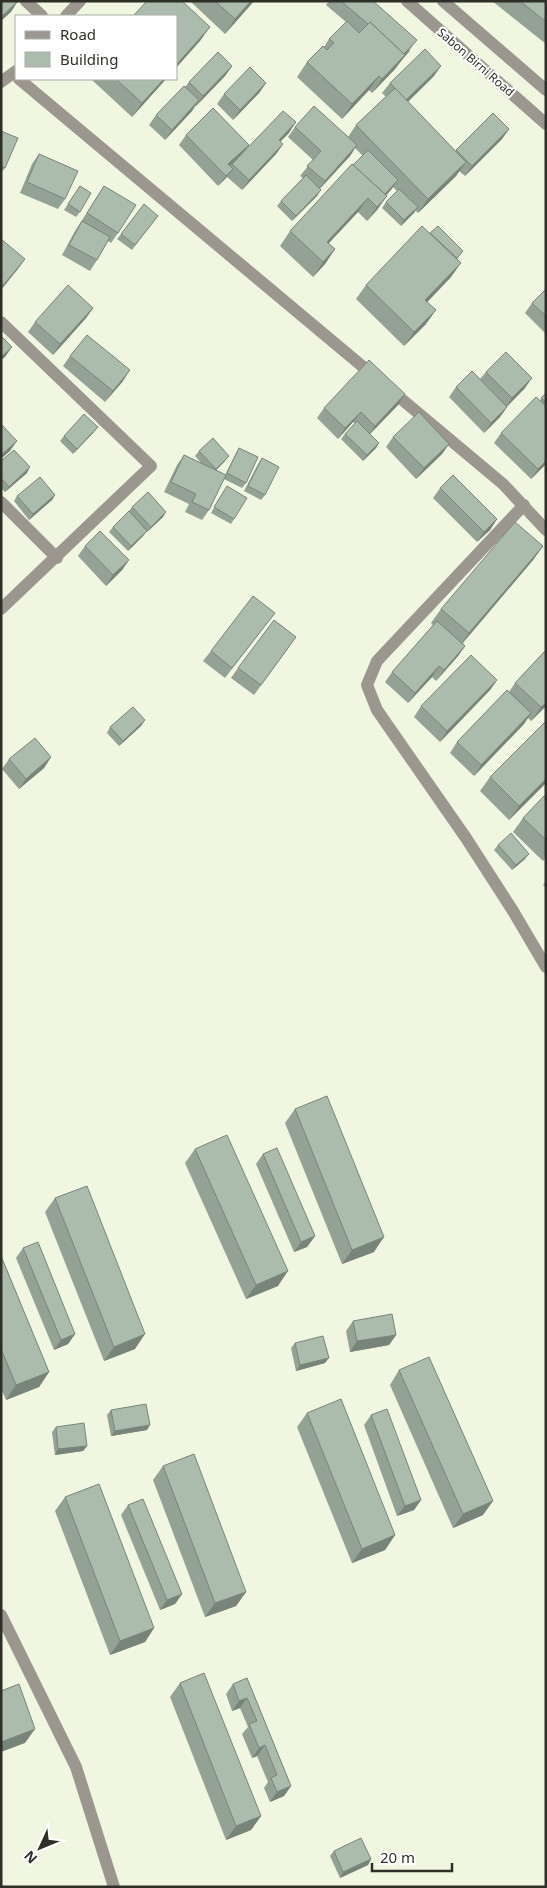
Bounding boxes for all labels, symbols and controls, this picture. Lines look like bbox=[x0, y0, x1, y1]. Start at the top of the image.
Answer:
legend bbox=[15, 15, 178, 80]
text: Road bbox=[60, 24, 96, 44]
street label: Sabon Birni Road bbox=[434, 24, 518, 100]
text: Building bbox=[60, 49, 118, 69]
north arrow bbox=[15, 1823, 65, 1873]
scale bar bbox=[372, 1840, 452, 1872]
text: N bbox=[19, 1847, 41, 1868]
text: 20 m bbox=[380, 1847, 415, 1867]

